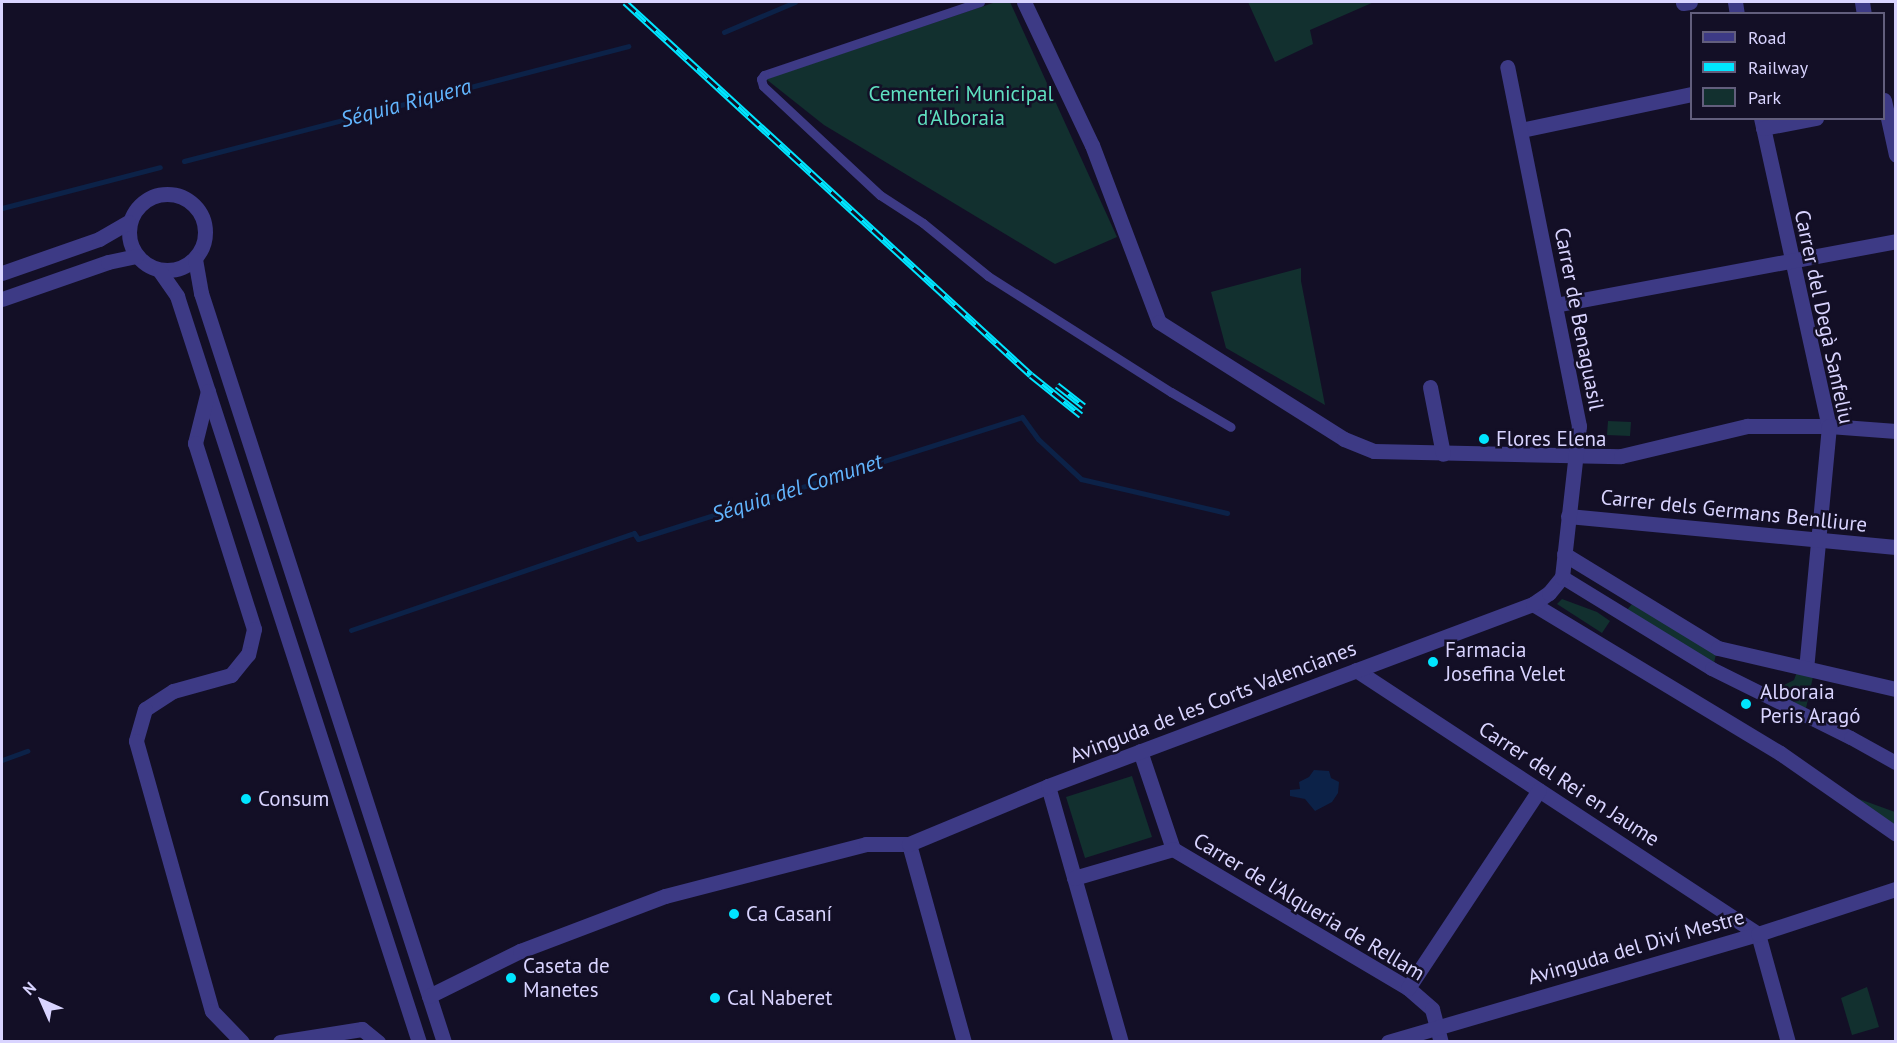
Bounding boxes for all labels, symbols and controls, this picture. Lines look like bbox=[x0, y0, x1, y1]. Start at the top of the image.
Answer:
legend bbox=[1690, 12, 1885, 120]
text: Road bbox=[1748, 26, 1786, 49]
text: Railway bbox=[1748, 56, 1808, 79]
water label: Séquia Riquera bbox=[338, 73, 474, 133]
park label: Cementeri Municipal d'Alboraia bbox=[868, 81, 1054, 131]
text: Park bbox=[1748, 86, 1781, 109]
street label: Carrer del Degà Sanfeliu bbox=[1789, 208, 1859, 426]
street label: Carrer de Benaguasil bbox=[1549, 225, 1609, 413]
place label: Flores Elena bbox=[1496, 426, 1606, 452]
marker: Flores Elena bbox=[1477, 432, 1491, 446]
water label: Séquia del Comunet bbox=[708, 448, 886, 528]
street label: Carrer dels Germans Benlliure bbox=[1600, 484, 1868, 538]
street label: Avinguda de les Corts Valencianes bbox=[1066, 636, 1360, 768]
place label: Farmacia Josefina Velet bbox=[1445, 637, 1566, 687]
marker: Farmacia Josefina Velet bbox=[1426, 655, 1440, 669]
place label: Alboraia Peris Aragó bbox=[1760, 679, 1861, 729]
marker: Alboraia Peris Aragó bbox=[1737, 695, 1755, 713]
street label: Carrer del Rei en Jaume bbox=[1474, 716, 1664, 852]
place label: Consum bbox=[258, 786, 329, 812]
marker: Consum bbox=[239, 792, 253, 806]
street label: Carrer de l'Alqueria de Rellam bbox=[1189, 828, 1429, 986]
place label: Ca Casaní bbox=[746, 901, 832, 927]
street label: Avinguda del Diví Mestre bbox=[1525, 904, 1747, 990]
marker: Ca Casaní bbox=[727, 907, 741, 921]
place label: Caseta de Manetes bbox=[523, 953, 610, 1003]
north arrow bbox=[12, 971, 72, 1031]
marker: Caseta de Manetes bbox=[504, 971, 518, 985]
text: N bbox=[18, 977, 40, 999]
place label: Cal Naberet bbox=[727, 985, 832, 1011]
marker: Cal Naberet bbox=[708, 991, 722, 1005]

